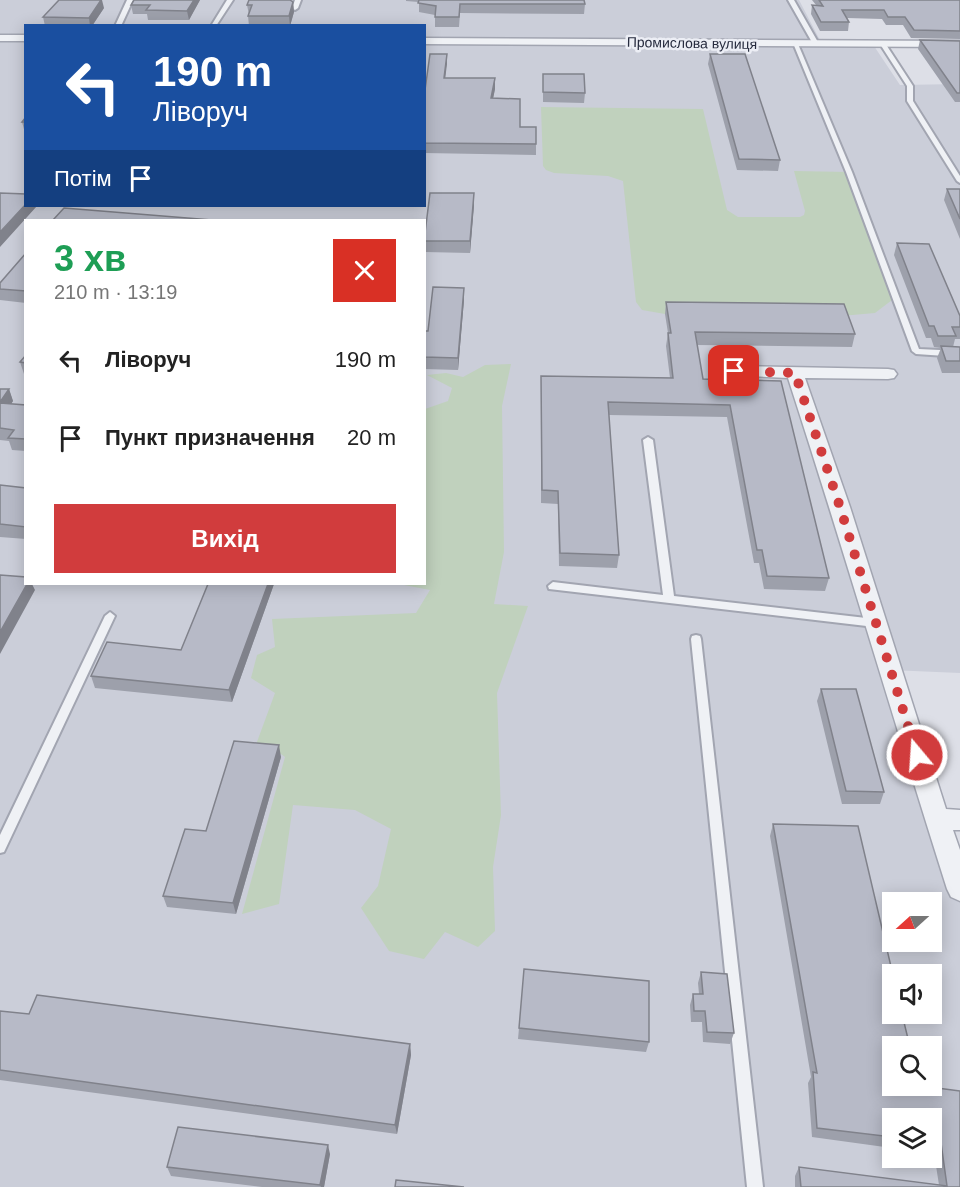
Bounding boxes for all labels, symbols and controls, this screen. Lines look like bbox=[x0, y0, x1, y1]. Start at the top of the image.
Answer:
street label: Промислова вулиця bbox=[627, 34, 757, 52]
icon: left bbox=[54, 48, 132, 126]
text: 190 m bbox=[153, 48, 272, 95]
text: Ліворуч bbox=[153, 97, 248, 127]
icon: arrive bbox=[124, 162, 157, 195]
text: Потім bbox=[54, 166, 112, 191]
text: 3 хв bbox=[54, 238, 126, 279]
button: close bbox=[333, 239, 396, 302]
text: 210 m · 13:19 bbox=[54, 281, 177, 303]
icon: left bbox=[54, 344, 87, 377]
pin bbox=[708, 345, 759, 396]
text: Ліворуч bbox=[105, 347, 191, 372]
text: 190 m bbox=[335, 347, 396, 372]
icon: arrive bbox=[717, 354, 750, 387]
icon: arrive bbox=[54, 422, 87, 455]
text: Пункт призначення bbox=[105, 425, 315, 450]
text: 20 m bbox=[347, 425, 396, 450]
button: Вихід bbox=[54, 504, 396, 573]
position arrow bbox=[885, 723, 949, 787]
north arrow bbox=[882, 892, 942, 952]
map controls bbox=[882, 892, 942, 1168]
button: sound bbox=[882, 964, 942, 1024]
button: search bbox=[882, 1036, 942, 1096]
button: layers bbox=[882, 1108, 942, 1168]

